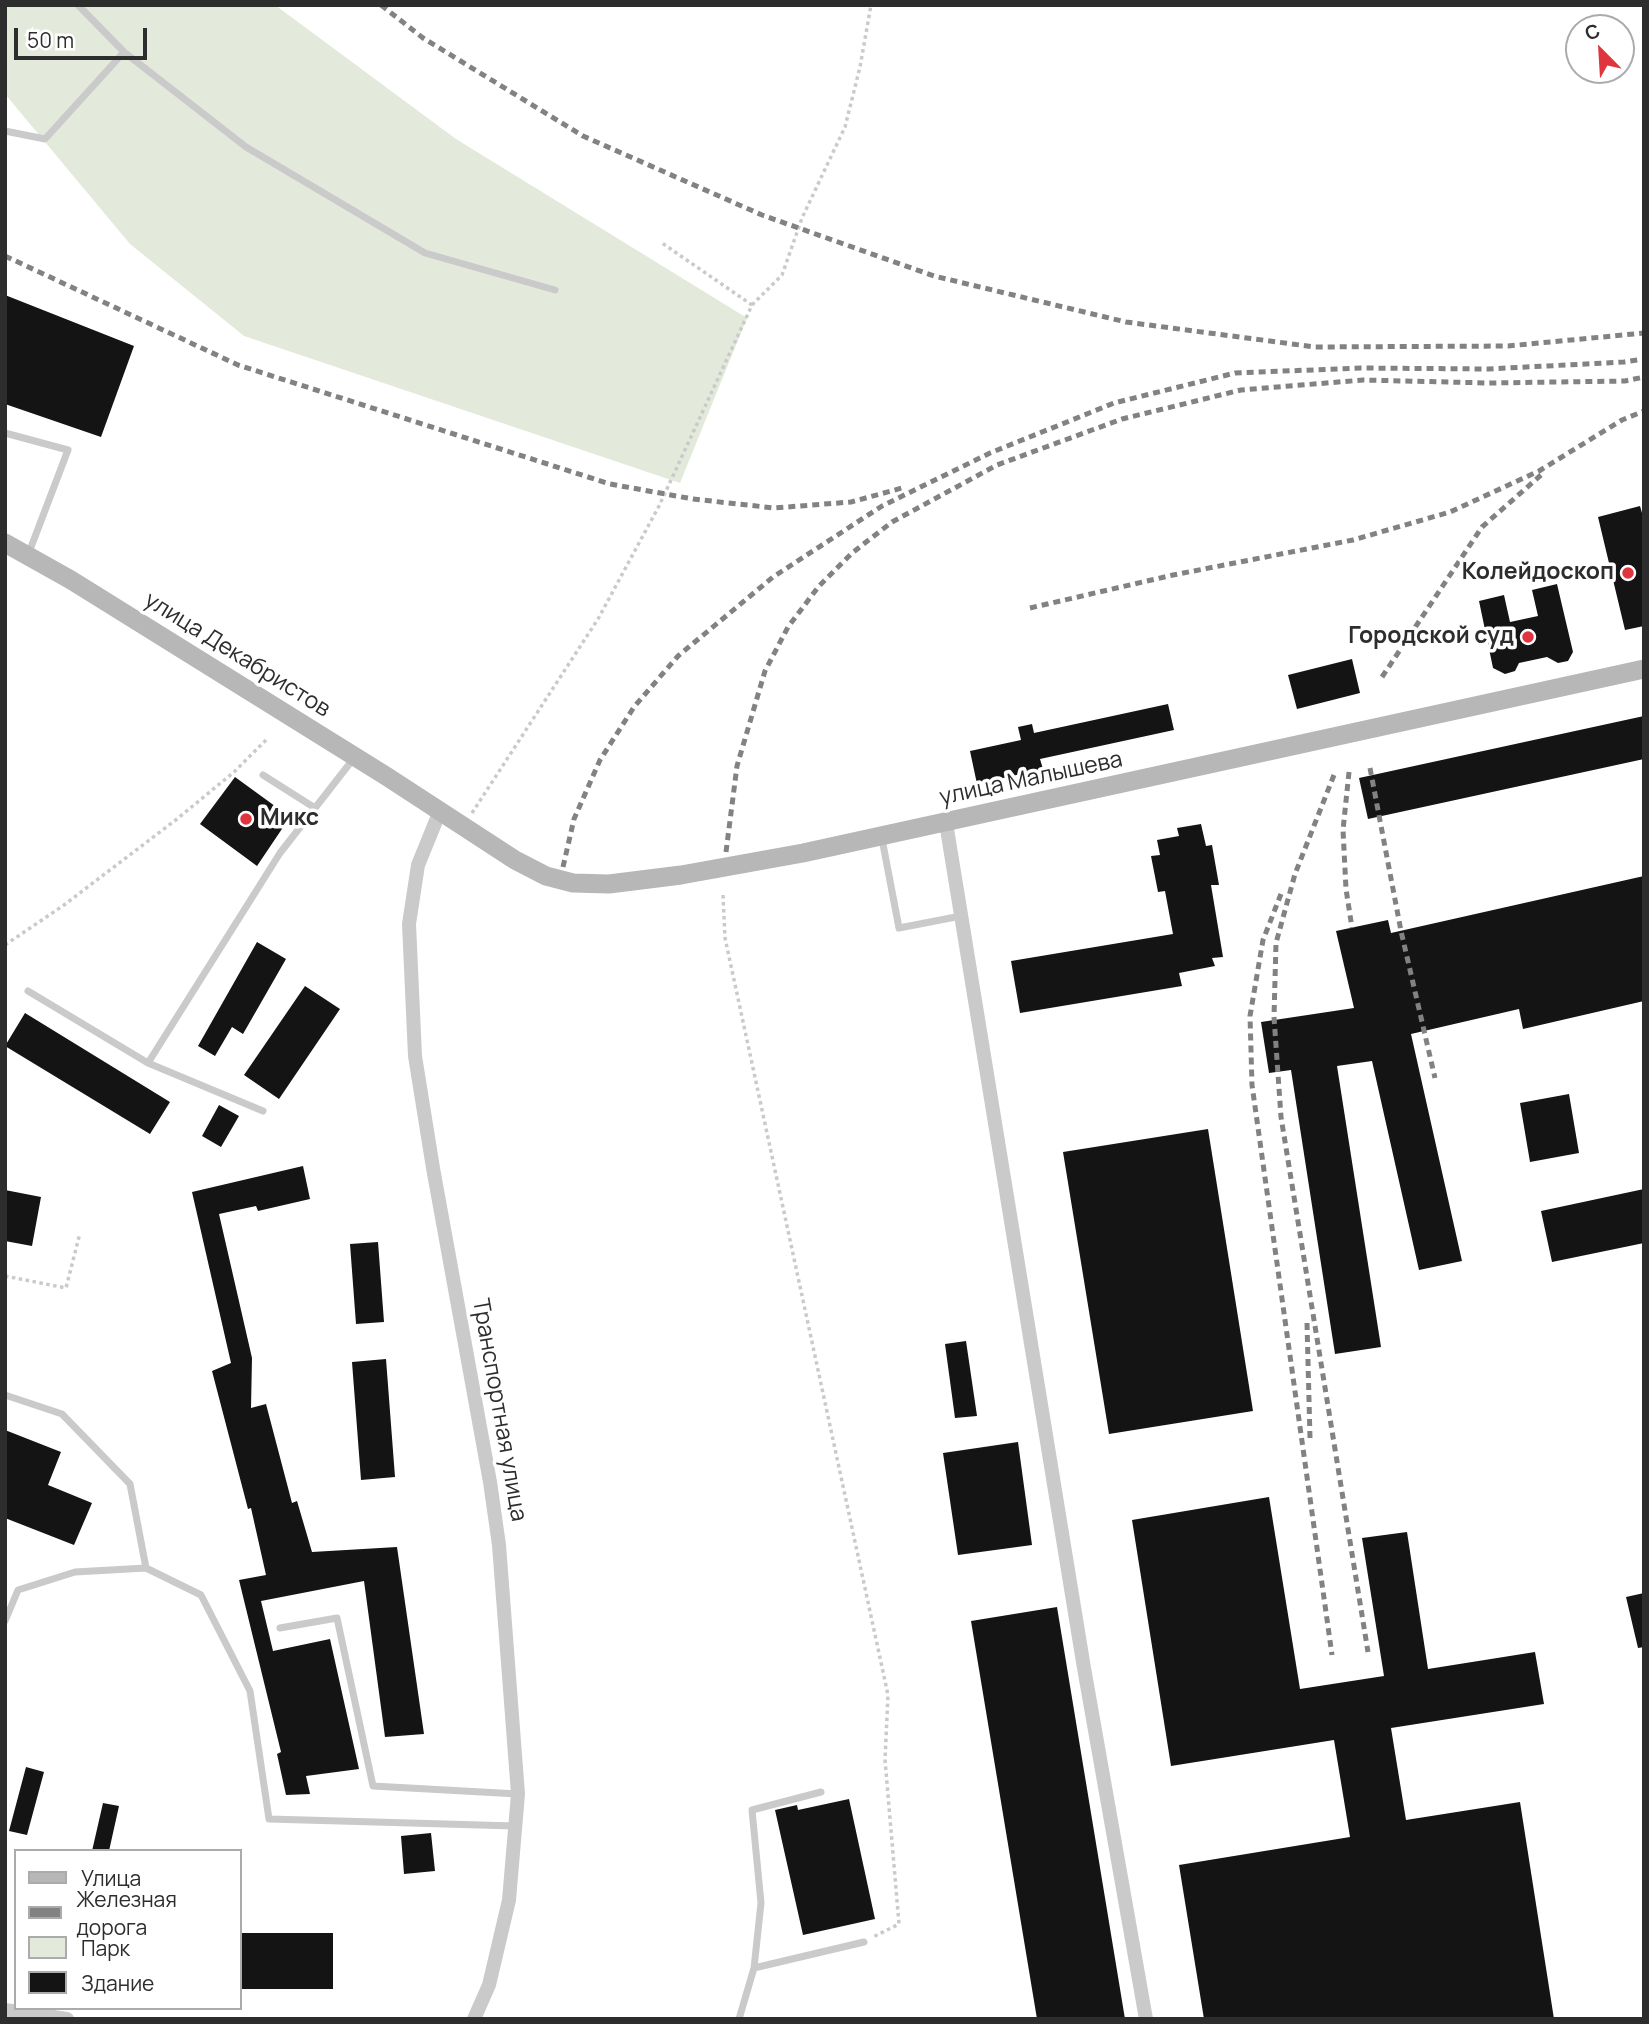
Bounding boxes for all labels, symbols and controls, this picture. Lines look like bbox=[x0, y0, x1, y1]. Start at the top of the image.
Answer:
scale bar bbox=[18, 14, 150, 58]
north arrow bbox=[1565, 14, 1635, 84]
text: С bbox=[1581, 17, 1604, 46]
text: 50 m bbox=[27, 26, 74, 54]
place label: Колейдоскоп bbox=[1462, 559, 1614, 587]
marker: Колейдоскоп bbox=[1620, 565, 1636, 581]
street label: улица Декабристов bbox=[139, 587, 335, 723]
place label: Городской суд bbox=[1348, 623, 1514, 651]
marker: Городской суд bbox=[1520, 629, 1536, 645]
street label: улица Малышева bbox=[937, 746, 1125, 812]
place label: Микс bbox=[260, 805, 319, 833]
marker: Микс bbox=[238, 811, 254, 827]
street label: Транспортная улица bbox=[466, 1296, 532, 1524]
legend bbox=[14, 1849, 242, 2010]
text: Улица bbox=[81, 1864, 141, 1892]
text: Железная дорога bbox=[76, 1885, 177, 1941]
text: Парк bbox=[81, 1934, 130, 1962]
text: Здание bbox=[81, 1969, 154, 1997]

